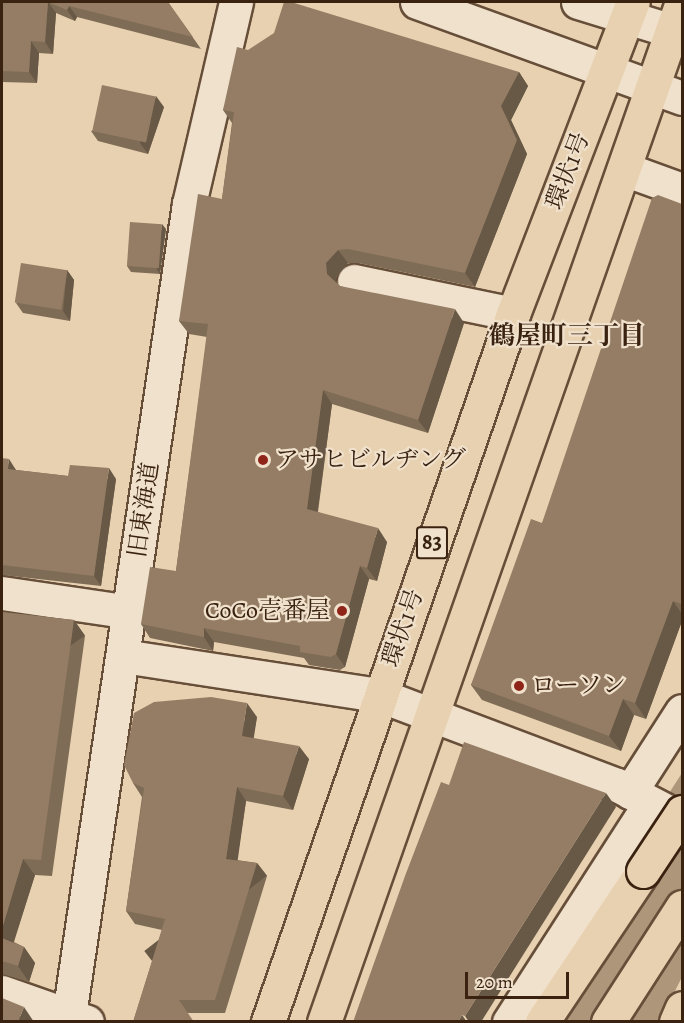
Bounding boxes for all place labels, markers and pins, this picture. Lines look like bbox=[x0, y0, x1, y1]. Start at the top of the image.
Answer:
place label: アサヒビルヂング bbox=[275, 446, 467, 474]
marker: アサヒビルヂング bbox=[256, 453, 270, 467]
place label: CoCo壱番屋 bbox=[205, 597, 330, 625]
marker: CoCo壱番屋 bbox=[335, 604, 349, 618]
place label: ローソン bbox=[531, 672, 627, 700]
marker: ローソン bbox=[512, 679, 526, 693]

